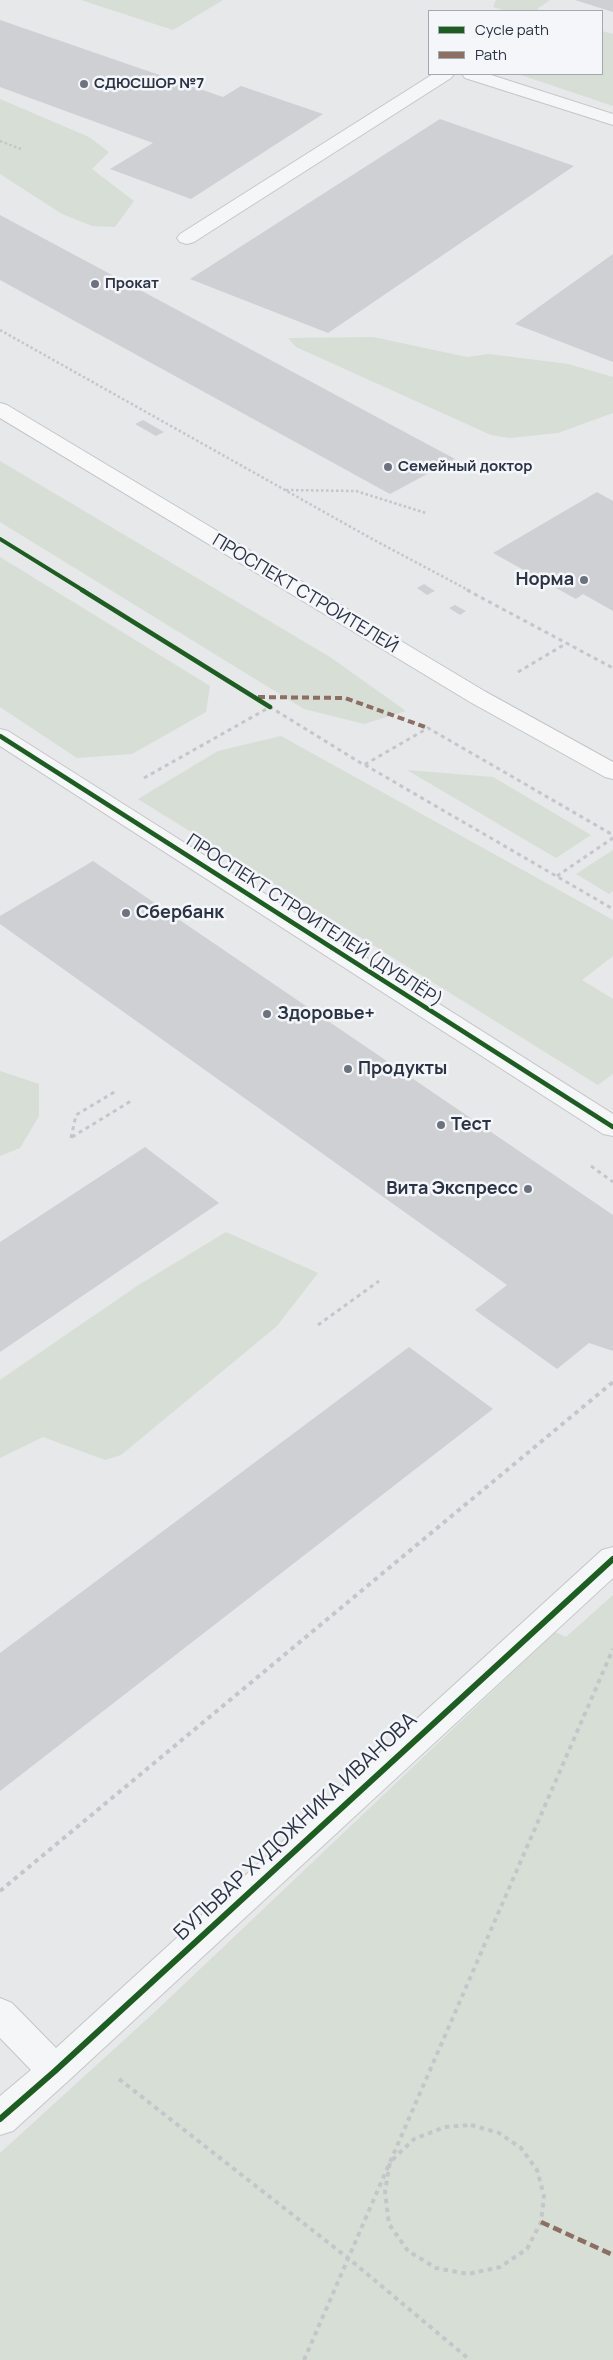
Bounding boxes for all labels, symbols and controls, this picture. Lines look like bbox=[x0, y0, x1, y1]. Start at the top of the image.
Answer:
legend bbox=[428, 10, 603, 75]
text: Cycle path bbox=[475, 19, 549, 40]
text: Path bbox=[475, 44, 507, 65]
place label: СДЮСШОР №7 bbox=[94, 75, 204, 93]
marker: СДЮСШОР №7 bbox=[78, 78, 90, 90]
place label: Прокат bbox=[105, 275, 159, 293]
marker: Прокат bbox=[89, 278, 101, 290]
place label: Семейный доктор bbox=[398, 458, 533, 476]
marker: Семейный доктор bbox=[382, 461, 394, 473]
street label: ПРОСПЕКТ СТРОИТЕЛЕЙ bbox=[208, 530, 402, 658]
place label: Норма bbox=[515, 569, 574, 591]
marker: Норма bbox=[578, 574, 590, 586]
street label: ПРОСПЕКТ СТРОИТЕЛЕЙ (ДУБЛЁР) bbox=[182, 830, 446, 1012]
place label: Сбербанк bbox=[136, 902, 224, 924]
marker: Сбербанк bbox=[120, 907, 132, 919]
place label: Здоровье+ bbox=[277, 1003, 375, 1025]
marker: Здоровье+ bbox=[261, 1008, 273, 1020]
place label: Продукты bbox=[358, 1058, 447, 1080]
marker: Продукты bbox=[342, 1063, 354, 1075]
place label: Тест bbox=[451, 1114, 491, 1136]
marker: Тест bbox=[435, 1119, 447, 1131]
place label: Вита Экспресс bbox=[386, 1178, 518, 1200]
marker: Вита Экспресс bbox=[522, 1183, 534, 1195]
street label: БУЛЬВАР ХУДОЖНИКА ИВАНОВА bbox=[169, 1708, 423, 1946]

